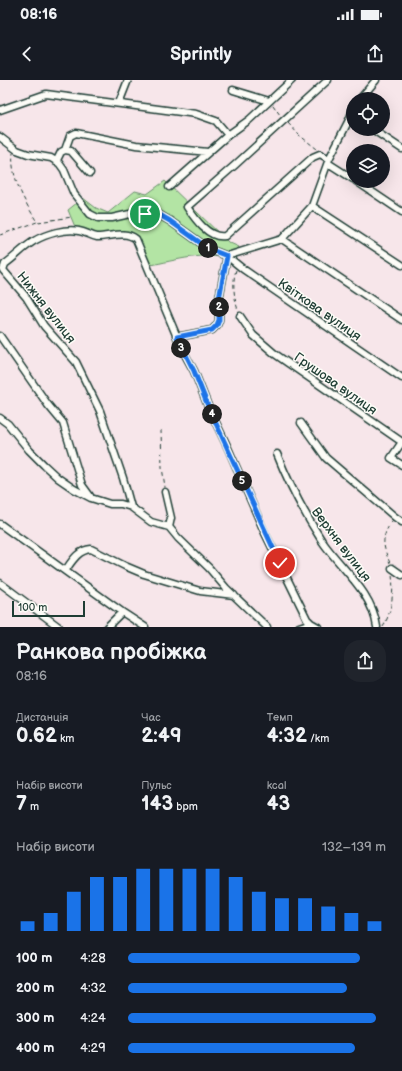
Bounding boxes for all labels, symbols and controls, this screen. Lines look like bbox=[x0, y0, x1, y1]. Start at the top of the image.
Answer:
text: 08:16 bbox=[20, 5, 57, 24]
icon: back bbox=[16, 43, 38, 65]
icon: share bbox=[364, 43, 386, 65]
text: Sprintly bbox=[170, 44, 232, 65]
map controls bbox=[346, 92, 390, 188]
button: locate bbox=[346, 92, 390, 136]
button: layers bbox=[346, 144, 390, 188]
pin bbox=[128, 197, 162, 231]
icon: arrive bbox=[134, 203, 156, 225]
pin: 1 bbox=[198, 238, 218, 258]
text: 1 bbox=[206, 241, 210, 254]
street label: Нижня вулиця bbox=[13, 269, 79, 347]
street label: Квіткова вулиця bbox=[275, 275, 364, 345]
pin: 2 bbox=[209, 297, 229, 317]
text: 2 bbox=[216, 300, 222, 313]
pin: 3 bbox=[171, 338, 191, 358]
text: 3 bbox=[178, 341, 184, 354]
street label: Грушова вулиця bbox=[291, 349, 380, 418]
pin: 4 bbox=[202, 404, 222, 424]
text: 4 bbox=[209, 407, 215, 420]
pin: 5 bbox=[232, 471, 252, 491]
text: 5 bbox=[239, 474, 245, 487]
street label: Верхня вулиця bbox=[308, 504, 374, 585]
pin bbox=[263, 546, 297, 580]
icon: check bbox=[269, 552, 291, 574]
scale bar bbox=[12, 599, 85, 618]
text: 100 m bbox=[18, 601, 47, 614]
text: Ранкова пробіжка bbox=[16, 639, 206, 666]
button: share bbox=[344, 640, 386, 682]
text: 08:16 bbox=[16, 668, 47, 684]
text: Дистанція bbox=[16, 711, 68, 724]
text: Час bbox=[141, 711, 161, 724]
text: Темп bbox=[267, 711, 293, 724]
text: 0.62 bbox=[16, 724, 57, 748]
text: 2:49 bbox=[141, 724, 182, 748]
text: 4:32 bbox=[267, 724, 307, 748]
text: km bbox=[57, 732, 74, 745]
text: /km bbox=[307, 732, 329, 745]
text: Набір висоти bbox=[16, 779, 83, 792]
text: Пульс bbox=[141, 779, 172, 792]
text: kcal bbox=[267, 779, 286, 792]
text: 7 bbox=[16, 792, 27, 816]
text: 143 bbox=[141, 792, 173, 816]
text: 43 bbox=[267, 792, 290, 816]
text: m bbox=[27, 800, 39, 813]
text: bpm bbox=[173, 800, 198, 813]
text: Набір висоти bbox=[16, 839, 95, 855]
text: 132–139 m bbox=[322, 839, 386, 855]
text: 100 m bbox=[16, 950, 52, 966]
text: 4:28 bbox=[80, 950, 106, 966]
text: 200 m bbox=[16, 980, 54, 996]
text: 4:32 bbox=[80, 980, 106, 996]
text: 300 m bbox=[16, 1010, 54, 1026]
text: 4:24 bbox=[80, 1010, 106, 1026]
text: 400 m bbox=[16, 1040, 54, 1056]
text: 4:29 bbox=[80, 1040, 106, 1056]

